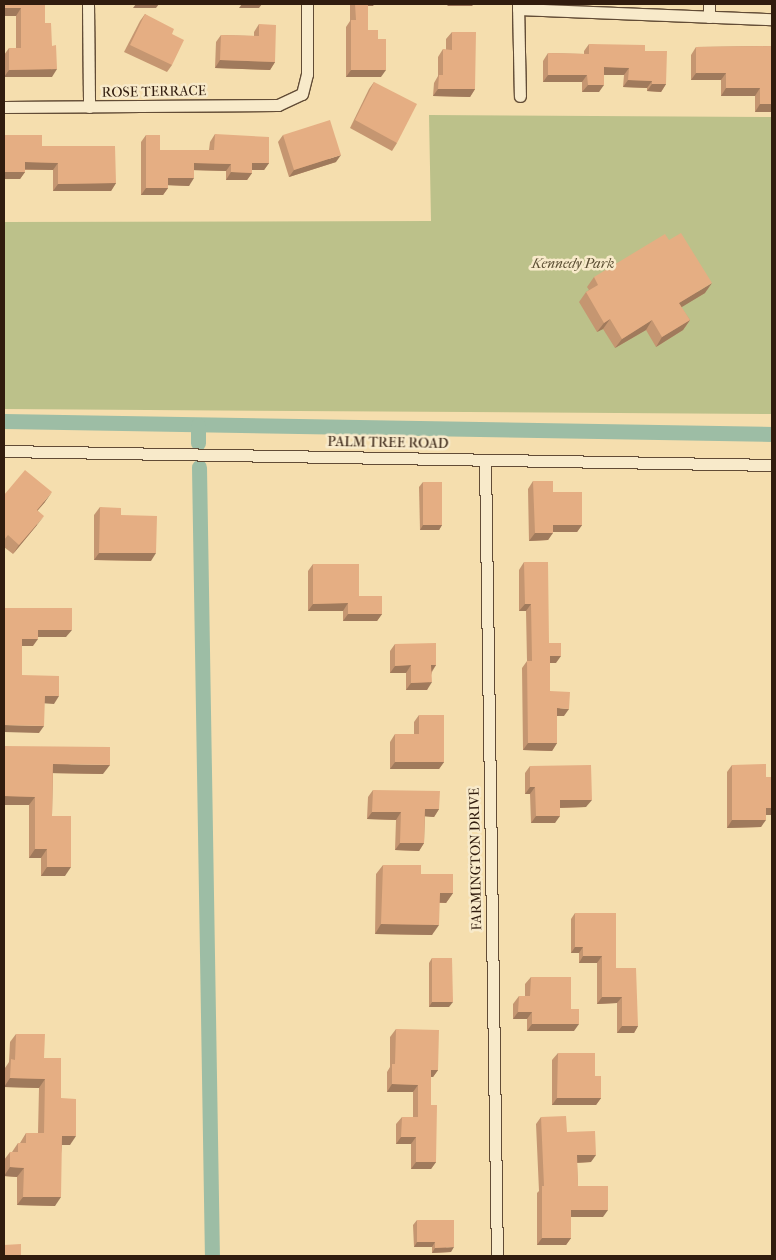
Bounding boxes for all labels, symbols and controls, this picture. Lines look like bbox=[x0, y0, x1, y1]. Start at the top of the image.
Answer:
street label: ROSE TERRACE bbox=[102, 83, 206, 101]
park label: Kennedy Park bbox=[532, 256, 614, 272]
street label: PALM TREE ROAD bbox=[327, 434, 449, 452]
street label: FARMINGTON DRIVE bbox=[466, 787, 486, 931]

